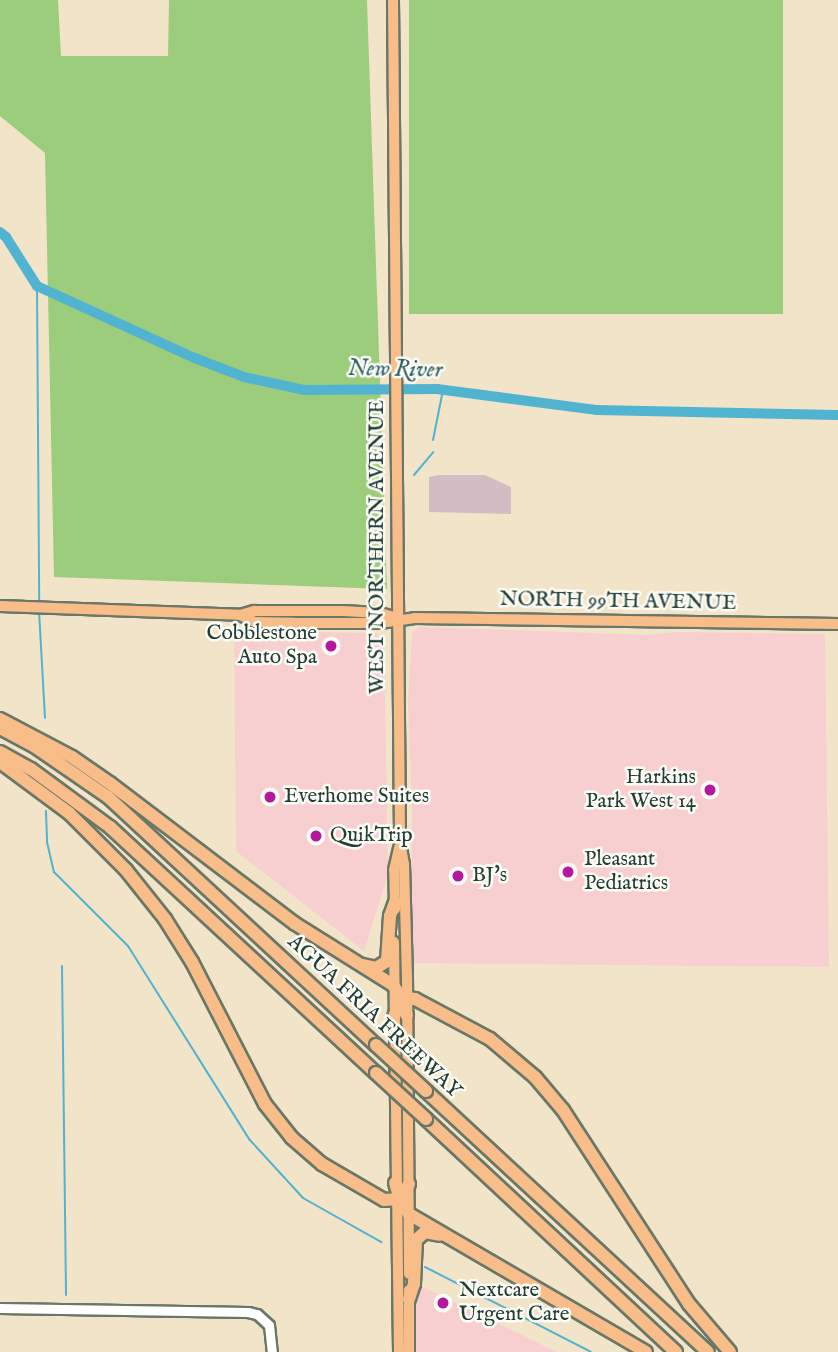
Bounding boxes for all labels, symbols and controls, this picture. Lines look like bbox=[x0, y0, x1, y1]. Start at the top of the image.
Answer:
water label: New River bbox=[348, 355, 442, 385]
street label: WEST NORTHERN AVENUE bbox=[365, 400, 391, 694]
street label: NORTH 99TH AVENUE bbox=[499, 587, 737, 617]
place label: Cobblestone Auto Spa bbox=[206, 621, 317, 671]
marker: Cobblestone Auto Spa bbox=[323, 638, 339, 654]
place label: Harkins Park West 14 bbox=[586, 765, 696, 815]
marker: Harkins Park West 14 bbox=[702, 782, 718, 798]
place label: Everhome Suites bbox=[284, 784, 429, 810]
marker: Everhome Suites bbox=[262, 789, 278, 805]
place label: QuikTrip bbox=[330, 823, 413, 849]
marker: QuikTrip bbox=[308, 828, 324, 844]
place label: Pleasant Pediatrics bbox=[584, 847, 668, 897]
marker: Pleasant Pediatrics bbox=[558, 862, 578, 882]
place label: BJ's bbox=[472, 863, 507, 889]
marker: BJ's bbox=[450, 868, 466, 884]
street label: AGUA FRIA FREEWAY bbox=[282, 930, 466, 1104]
place label: Nextcare Urgent Care bbox=[459, 1278, 569, 1328]
marker: Nextcare Urgent Care bbox=[433, 1293, 453, 1313]

